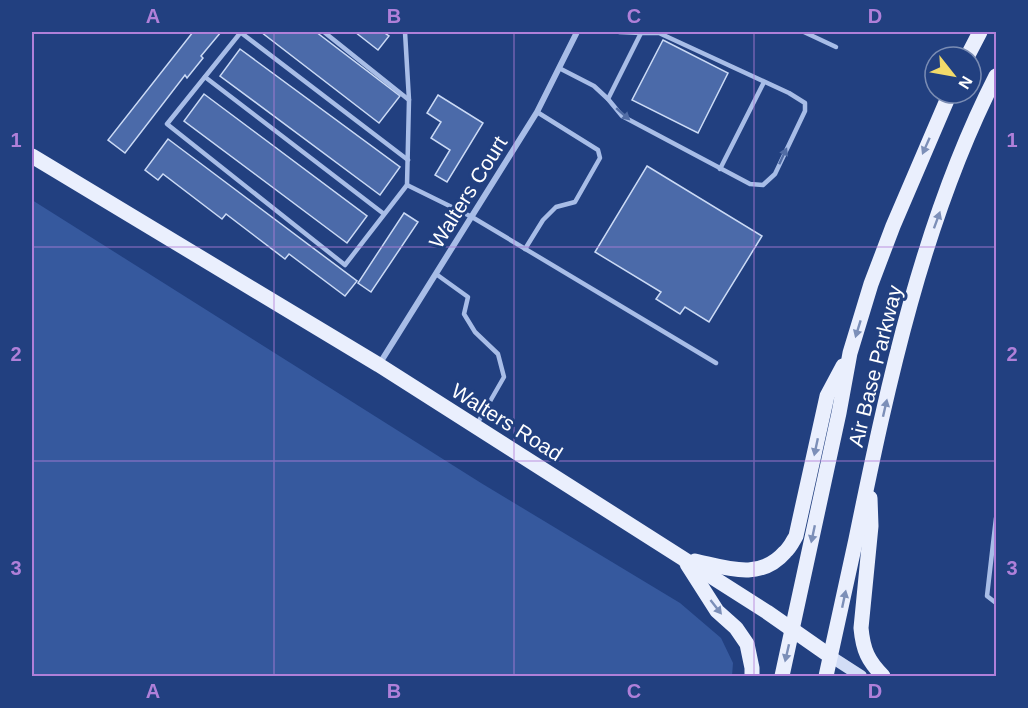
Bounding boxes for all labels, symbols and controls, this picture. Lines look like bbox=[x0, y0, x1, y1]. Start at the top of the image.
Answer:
text: A bbox=[146, 5, 160, 27]
text: B bbox=[387, 5, 401, 27]
text: C bbox=[627, 5, 641, 27]
text: D bbox=[868, 5, 882, 27]
north arrow bbox=[923, 45, 983, 105]
text: N bbox=[955, 73, 976, 92]
one-way arrow bbox=[615, 107, 630, 121]
text: 1 bbox=[10, 129, 22, 151]
text: 1 bbox=[1006, 129, 1018, 151]
street label: Walters Court bbox=[424, 132, 512, 252]
one-way arrow bbox=[921, 138, 930, 155]
one-way arrow bbox=[779, 148, 788, 165]
one-way arrow bbox=[933, 211, 943, 229]
street label: Air Base Parkway bbox=[844, 282, 906, 449]
one-way arrow bbox=[853, 320, 862, 338]
text: 2 bbox=[10, 343, 22, 365]
text: 2 bbox=[1006, 343, 1018, 365]
street label: Walters Road bbox=[447, 379, 567, 465]
one-way arrow bbox=[880, 399, 890, 417]
one-way arrow bbox=[811, 437, 820, 456]
one-way arrow bbox=[807, 525, 817, 543]
text: 3 bbox=[10, 557, 22, 579]
text: 3 bbox=[1006, 557, 1018, 579]
one-way arrow bbox=[840, 589, 849, 608]
one-way arrow bbox=[710, 599, 722, 615]
one-way arrow bbox=[782, 644, 791, 663]
text: A bbox=[146, 680, 160, 702]
text: B bbox=[387, 680, 401, 702]
text: C bbox=[627, 680, 641, 702]
text: D bbox=[868, 680, 882, 702]

